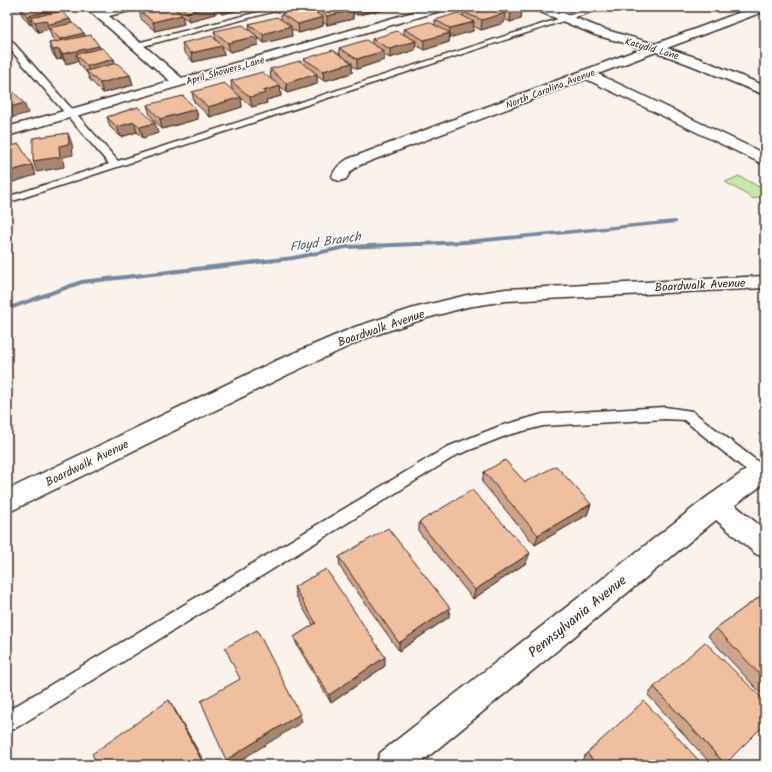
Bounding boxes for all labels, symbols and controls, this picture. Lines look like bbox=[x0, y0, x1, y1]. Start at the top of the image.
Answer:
street label: Katydid Lane bbox=[623, 34, 681, 64]
street label: April Showers Lane bbox=[184, 52, 267, 90]
street label: North Carolina Avenue bbox=[503, 64, 598, 113]
water label: Floyd Branch bbox=[288, 226, 363, 258]
street label: Boardwalk Avenue bbox=[654, 274, 747, 297]
street label: Boardwalk Avenue bbox=[335, 304, 428, 352]
street label: Boardwalk Avenue bbox=[42, 435, 133, 492]
street label: Pennsylvania Avenue bbox=[524, 570, 632, 664]

